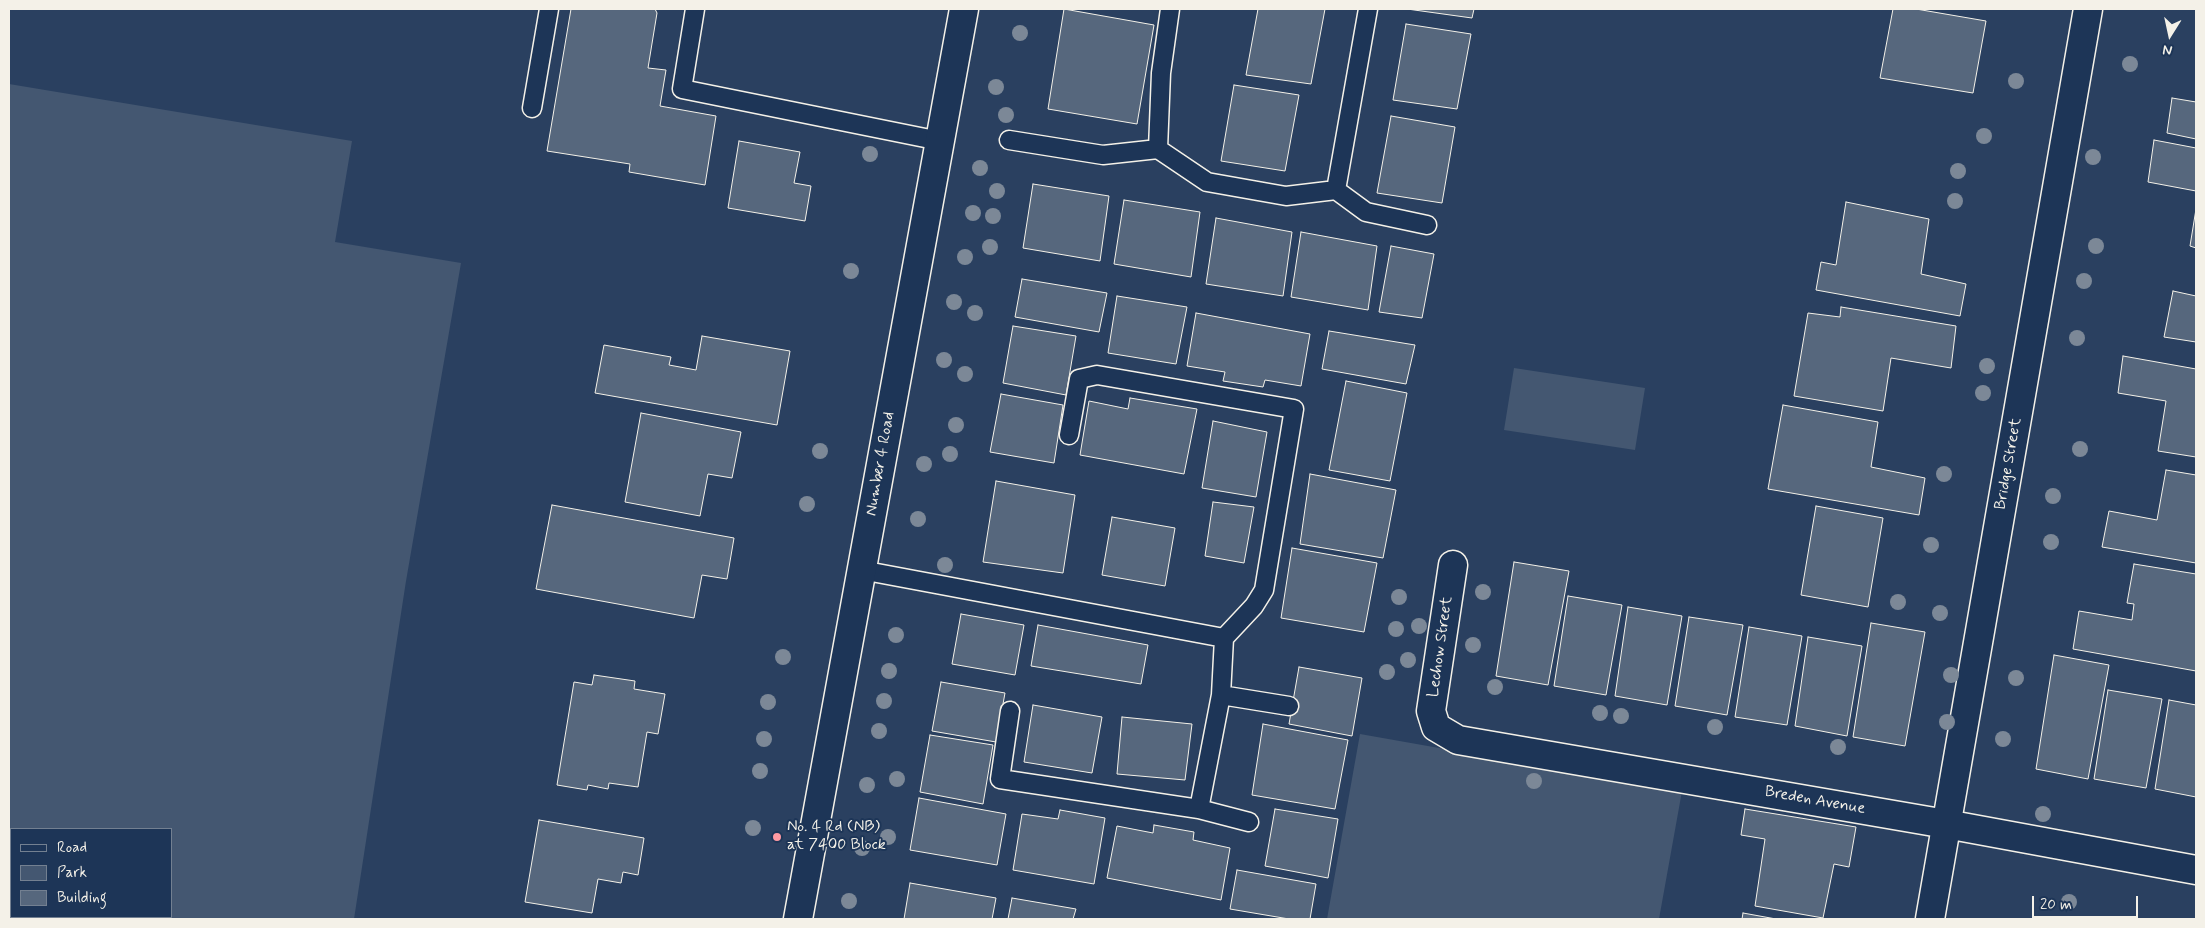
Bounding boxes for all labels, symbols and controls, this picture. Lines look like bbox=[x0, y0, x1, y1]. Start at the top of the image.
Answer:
north arrow bbox=[2145, 10, 2195, 60]
text: N bbox=[2161, 40, 2174, 59]
street label: Number 4 Road bbox=[862, 410, 900, 518]
street label: Bridge Street bbox=[1991, 417, 2027, 511]
street label: Lechow Street bbox=[1424, 595, 1458, 699]
street label: Breden Avenue bbox=[1763, 783, 1867, 819]
place label: No. 4 Rd (NB) at 7400 Block bbox=[787, 818, 886, 856]
legend bbox=[10, 828, 172, 918]
marker: No. 4 Rd (NB) at 7400 Block bbox=[771, 831, 783, 843]
text: Road bbox=[57, 838, 87, 858]
text: Park bbox=[57, 863, 87, 883]
scale bar bbox=[2035, 886, 2141, 918]
text: Building bbox=[57, 888, 107, 908]
text: 20 m bbox=[2040, 895, 2072, 915]

